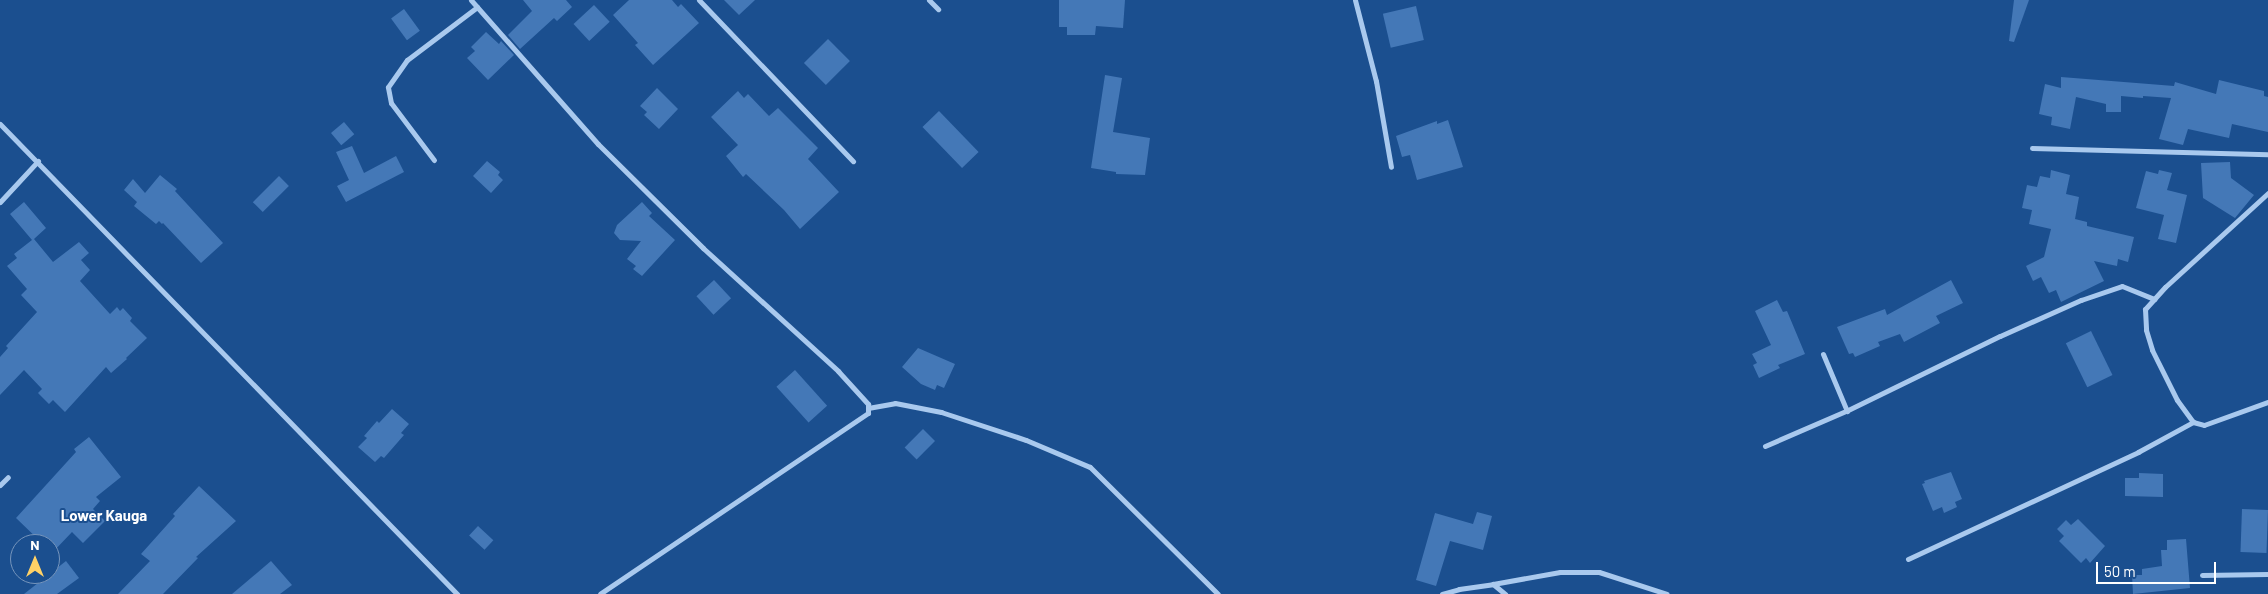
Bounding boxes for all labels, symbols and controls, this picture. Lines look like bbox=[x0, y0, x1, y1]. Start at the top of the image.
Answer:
district label: Lower Kauga bbox=[61, 507, 147, 525]
north arrow bbox=[10, 534, 60, 584]
text: N bbox=[30, 536, 40, 553]
scale bar bbox=[2098, 552, 2218, 584]
text: 50 m bbox=[2104, 562, 2136, 580]

